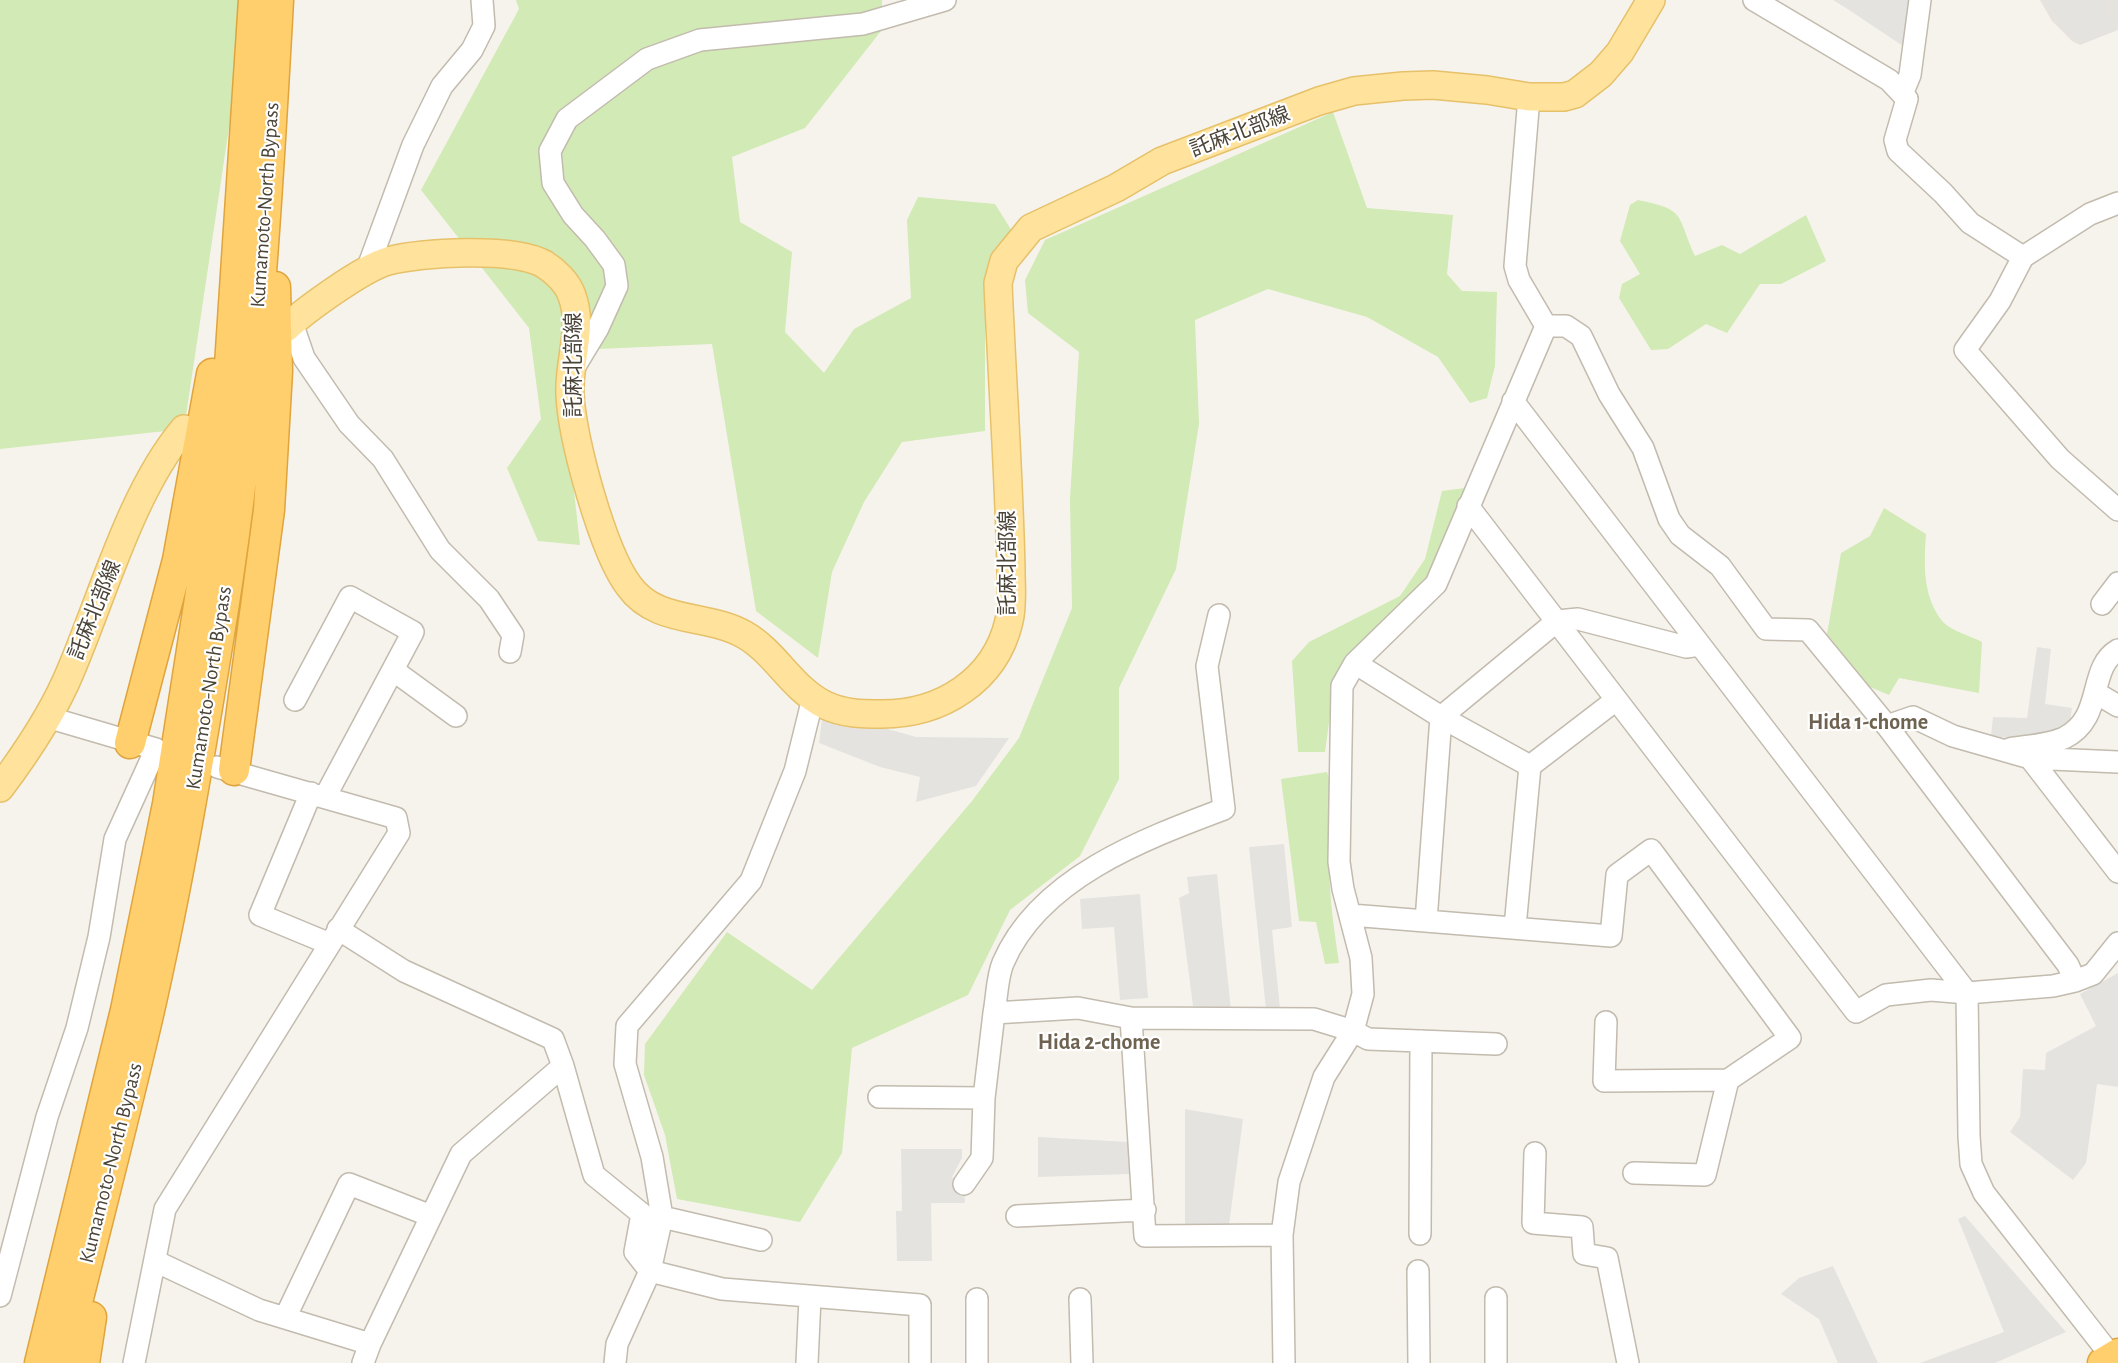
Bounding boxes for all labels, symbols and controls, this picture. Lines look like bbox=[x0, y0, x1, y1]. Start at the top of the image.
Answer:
street label: 託麻北部線 bbox=[1186, 101, 1294, 163]
street label: Kumamoto-North Bypass bbox=[245, 102, 285, 308]
street label: 託麻北部線 bbox=[561, 313, 587, 417]
street label: 託麻北部線 bbox=[995, 511, 1021, 615]
street label: 託麻北部線 bbox=[64, 557, 126, 663]
street label: Kumamoto-North Bypass bbox=[180, 584, 238, 792]
district label: Hida 1-chome bbox=[1808, 709, 1928, 735]
district label: Hida 2-chome bbox=[1038, 1029, 1160, 1055]
street label: Kumamoto-North Bypass bbox=[74, 1060, 148, 1266]

